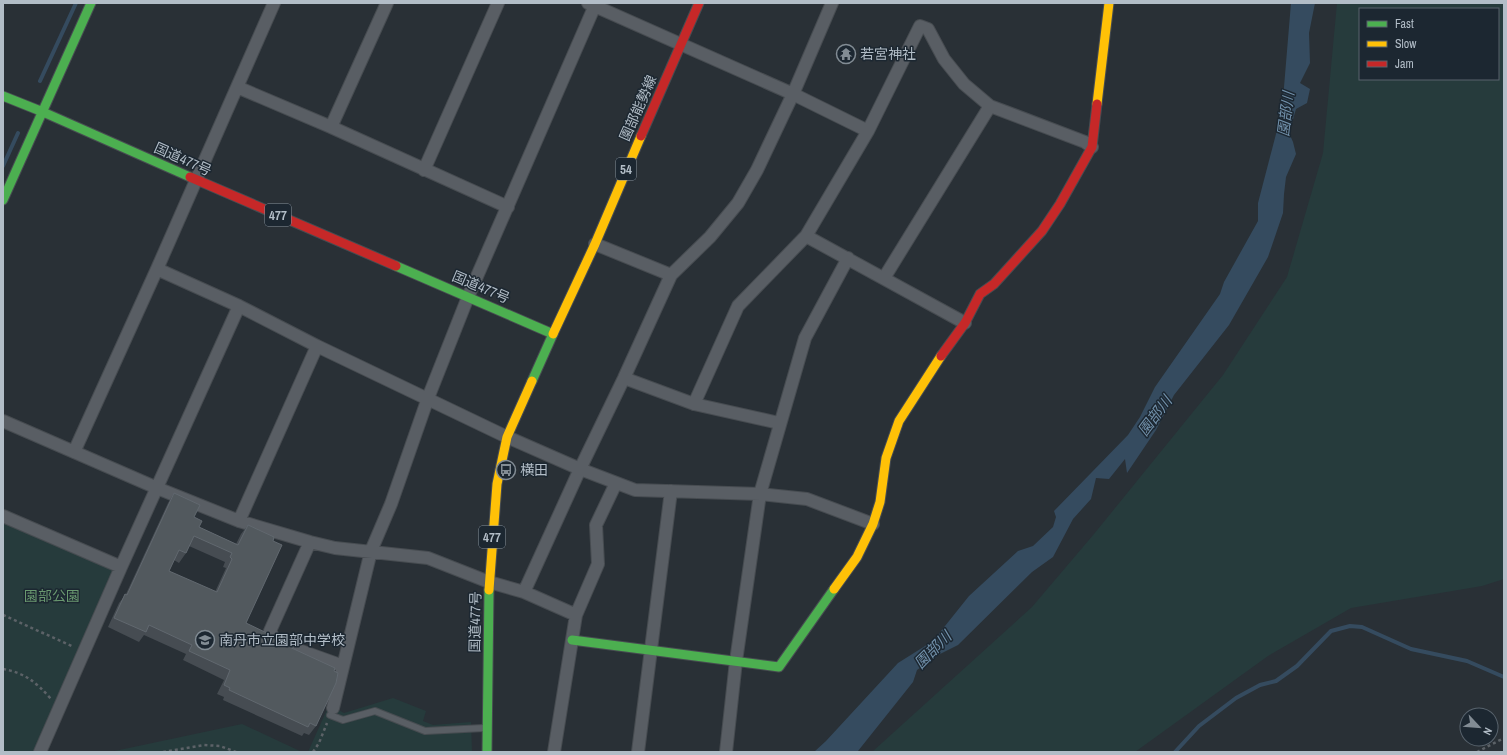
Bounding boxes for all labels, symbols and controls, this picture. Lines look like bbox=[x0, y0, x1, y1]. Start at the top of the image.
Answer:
legend bbox=[1359, 8, 1499, 80]
text: Fast bbox=[1395, 16, 1414, 32]
text: Slow bbox=[1395, 36, 1417, 52]
temple icon: 若宮神社 bbox=[835, 43, 857, 65]
place label: 若宮神社 bbox=[860, 45, 916, 63]
text: Jam bbox=[1395, 56, 1414, 72]
street label: 園部能勢線 bbox=[616, 72, 660, 144]
water label: 園部川 bbox=[1272, 88, 1299, 138]
street label: 国道477号 bbox=[151, 138, 215, 180]
road number: 54 bbox=[616, 158, 636, 180]
road number: 477 bbox=[265, 204, 291, 226]
street label: 国道477号 bbox=[449, 267, 513, 307]
water label: 園部川 bbox=[1133, 390, 1178, 440]
bus stop icon: 横田 bbox=[495, 459, 517, 481]
place label: 横田 bbox=[520, 461, 548, 479]
road number: 477 bbox=[479, 526, 505, 548]
park label: 園部公園 bbox=[24, 587, 80, 605]
street label: 国道477号 bbox=[465, 591, 485, 653]
water label: 園部川 bbox=[909, 625, 957, 673]
school or university icon: 南丹市立園部中学校 bbox=[194, 629, 216, 651]
place label: 南丹市立園部中学校 bbox=[219, 631, 345, 649]
north arrow bbox=[1459, 707, 1499, 747]
text: N bbox=[1480, 725, 1496, 737]

